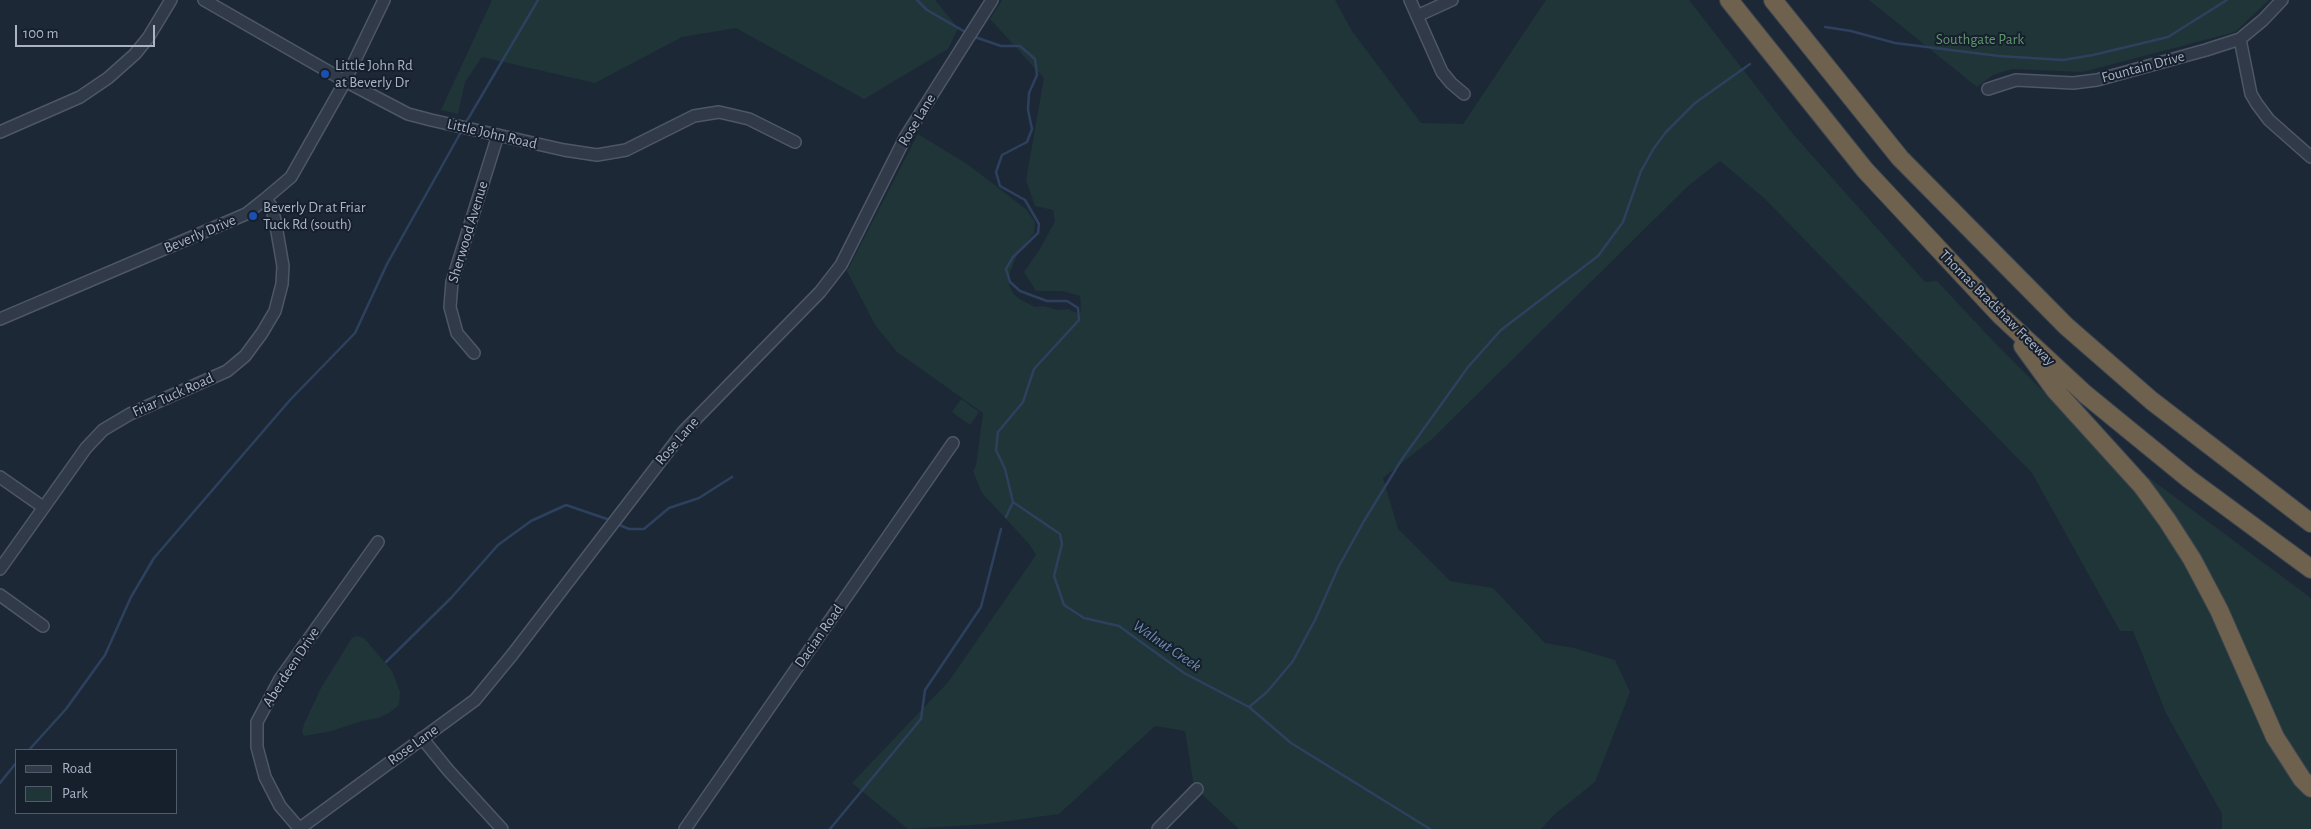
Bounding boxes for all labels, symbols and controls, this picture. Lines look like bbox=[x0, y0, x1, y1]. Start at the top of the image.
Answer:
scale bar bbox=[18, 15, 158, 47]
text: 100 m bbox=[23, 26, 58, 41]
park label: Southgate Park bbox=[1936, 30, 2024, 48]
street label: Fountain Drive bbox=[2099, 47, 2187, 87]
place label: Little John Rd at Beverly Dr bbox=[335, 56, 413, 91]
marker: Little John Rd at Beverly Dr bbox=[319, 68, 331, 80]
street label: Rose Lane bbox=[894, 91, 940, 149]
street label: Little John Road bbox=[445, 115, 539, 153]
street label: Sherwood Avenue bbox=[444, 179, 492, 285]
place label: Beverly Dr at Friar Tuck Rd (south) bbox=[263, 198, 366, 233]
marker: Beverly Dr at Friar Tuck Rd (south) bbox=[247, 210, 259, 222]
street label: Beverly Drive bbox=[161, 211, 239, 257]
street label: Thomas Bradshaw Freeway bbox=[1935, 246, 2059, 370]
street label: Friar Tuck Road bbox=[129, 369, 217, 421]
street label: Rose Lane bbox=[651, 413, 703, 469]
street label: Dacian Road bbox=[791, 601, 847, 671]
water label: Walnut Creek bbox=[1129, 616, 1205, 676]
street label: Aberdeen Drive bbox=[259, 624, 323, 710]
street label: Rose Lane bbox=[384, 721, 442, 769]
legend bbox=[15, 749, 178, 814]
text: Road bbox=[62, 761, 92, 776]
text: Park bbox=[62, 786, 88, 801]

